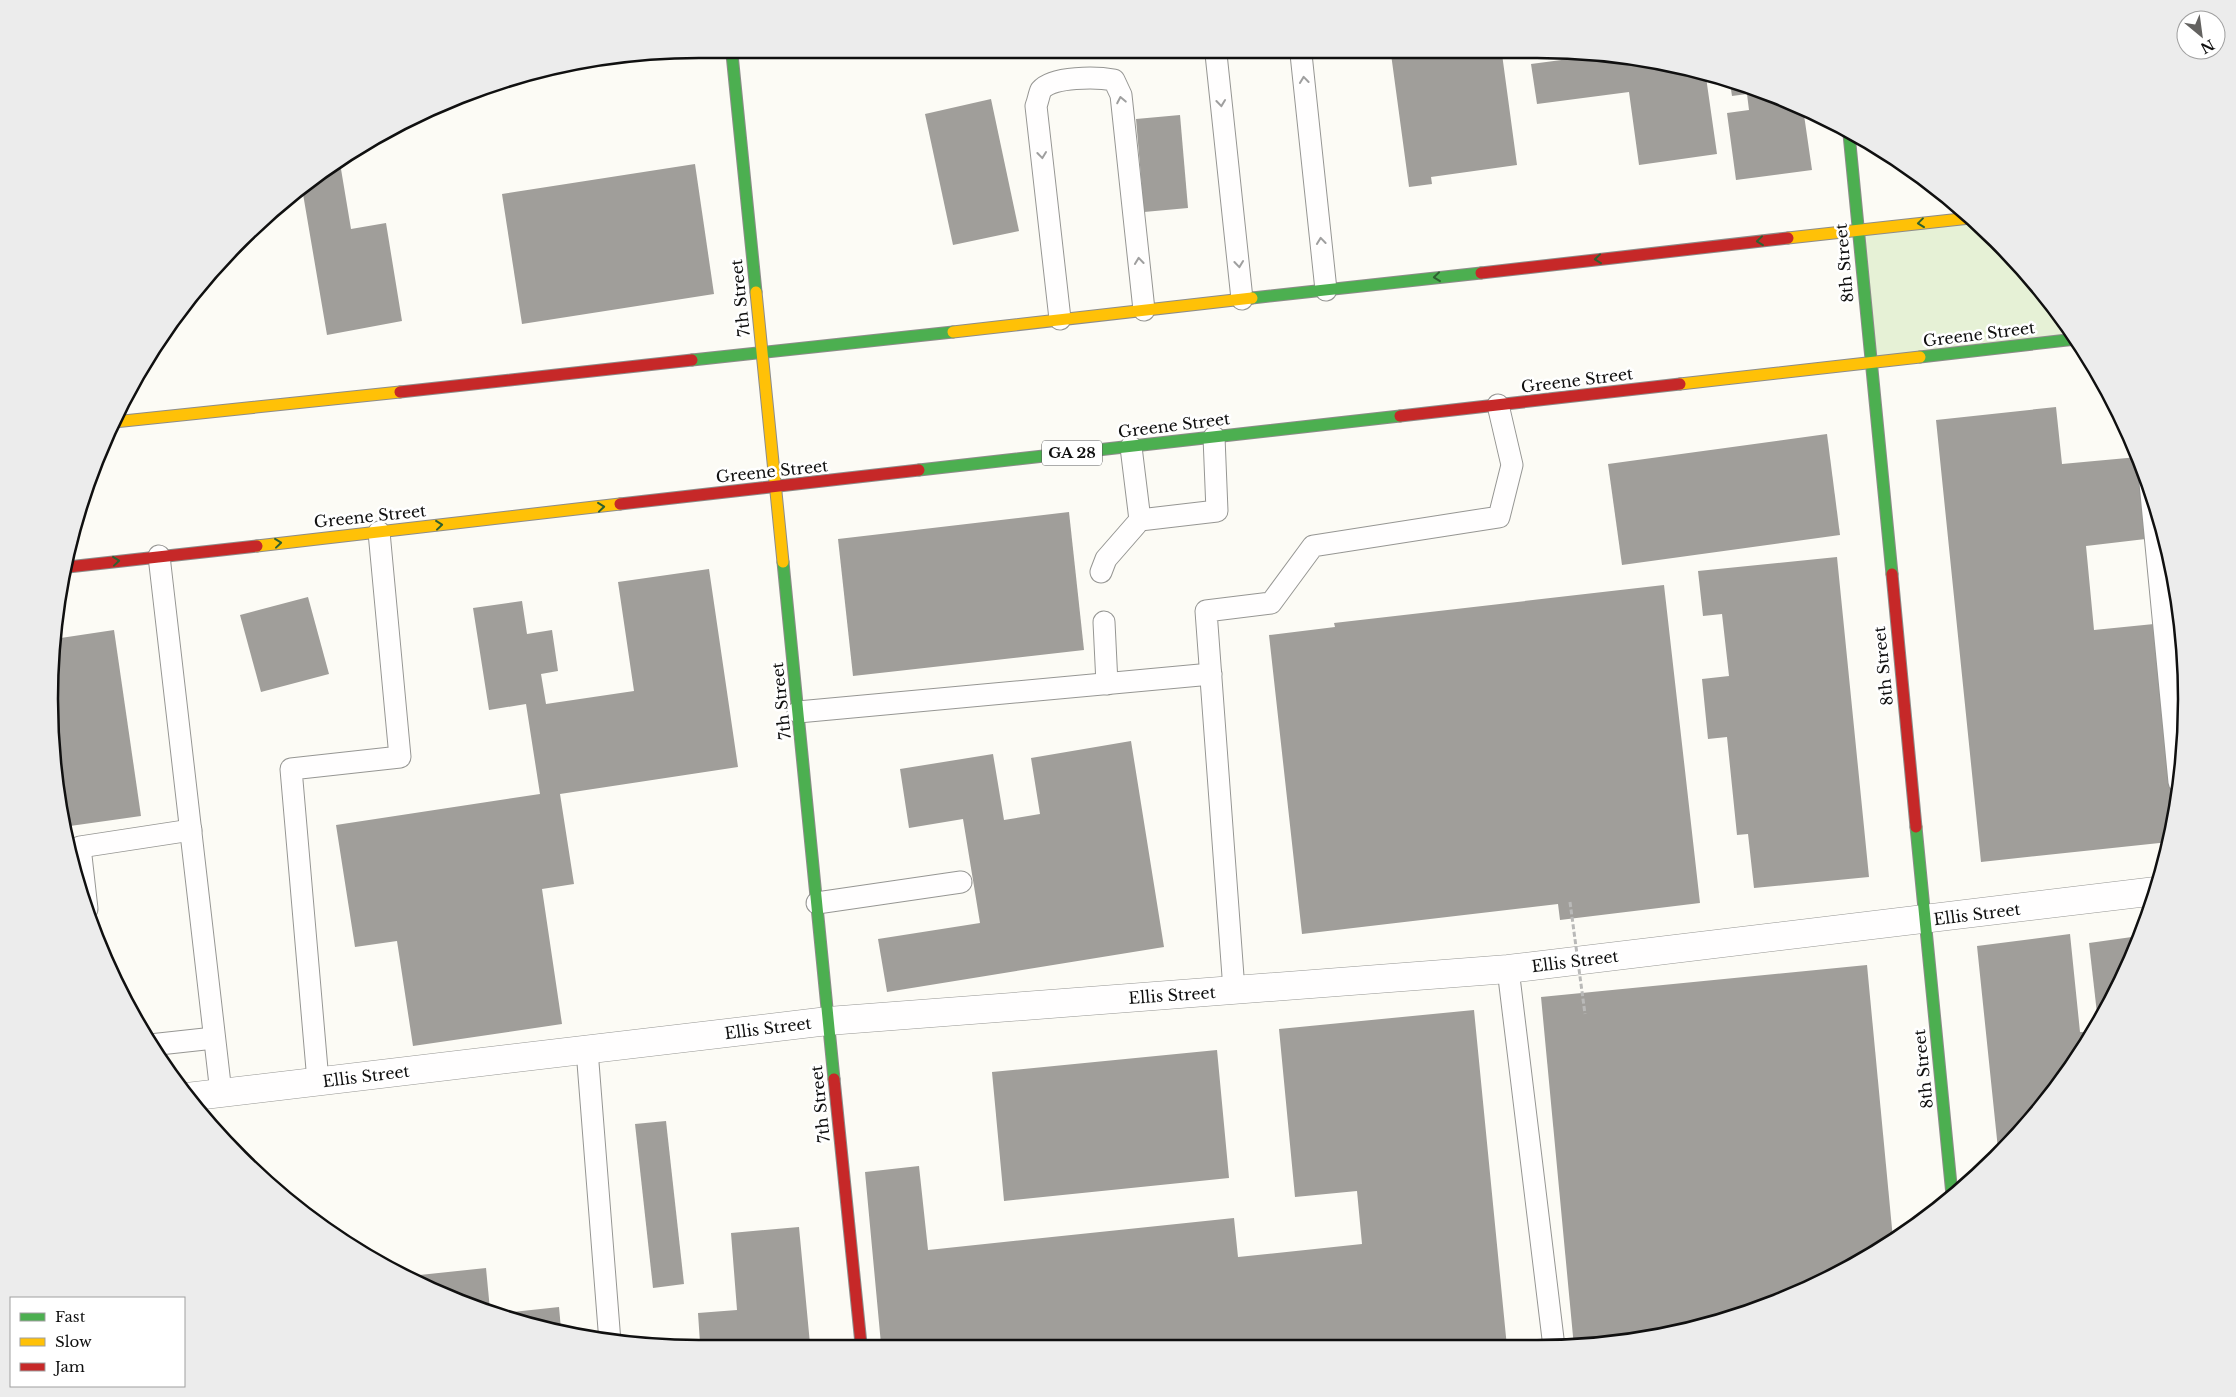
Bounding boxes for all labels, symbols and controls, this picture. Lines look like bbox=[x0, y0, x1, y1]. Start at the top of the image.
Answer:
north arrow bbox=[2176, 10, 2226, 60]
text: N bbox=[2197, 35, 2217, 57]
one-way arrow bbox=[1298, 75, 1309, 83]
one-way arrow bbox=[1116, 95, 1127, 104]
one-way arrow bbox=[1215, 99, 1226, 107]
one-way arrow bbox=[1036, 151, 1047, 159]
one-way arrow bbox=[1917, 217, 1925, 228]
street label: 8th Street bbox=[1831, 223, 1857, 303]
one-way arrow bbox=[1756, 235, 1764, 246]
one-way arrow bbox=[1316, 237, 1327, 245]
one-way arrow bbox=[1594, 253, 1602, 264]
one-way arrow bbox=[1134, 257, 1145, 265]
street label: 7th Street bbox=[726, 258, 754, 338]
one-way arrow bbox=[1233, 261, 1244, 269]
one-way arrow bbox=[1433, 271, 1441, 282]
street label: Greene Street bbox=[1922, 317, 2036, 351]
street label: Greene Street bbox=[1520, 363, 1634, 397]
street label: Greene Street bbox=[1117, 408, 1231, 442]
road number: GA 28 bbox=[1042, 440, 1102, 466]
street label: Greene Street bbox=[715, 455, 829, 487]
street label: Greene Street bbox=[313, 500, 427, 532]
one-way arrow bbox=[597, 502, 605, 513]
one-way arrow bbox=[436, 520, 444, 531]
one-way arrow bbox=[274, 538, 282, 549]
one-way arrow bbox=[113, 556, 121, 567]
street label: 8th Street bbox=[1869, 625, 1897, 707]
street label: 7th Street bbox=[767, 661, 795, 741]
street label: Ellis Street bbox=[1932, 899, 2022, 929]
street label: Ellis Street bbox=[1530, 946, 1620, 976]
street label: Ellis Street bbox=[1128, 982, 1216, 1008]
street label: Ellis Street bbox=[723, 1013, 813, 1043]
street label: 8th Street bbox=[1909, 1028, 1937, 1110]
street label: Ellis Street bbox=[321, 1061, 411, 1091]
street label: 7th Street bbox=[806, 1064, 834, 1144]
legend bbox=[10, 1297, 185, 1387]
text: Fast bbox=[55, 1307, 86, 1326]
text: Slow bbox=[55, 1332, 92, 1351]
text: Jam bbox=[53, 1357, 85, 1376]

